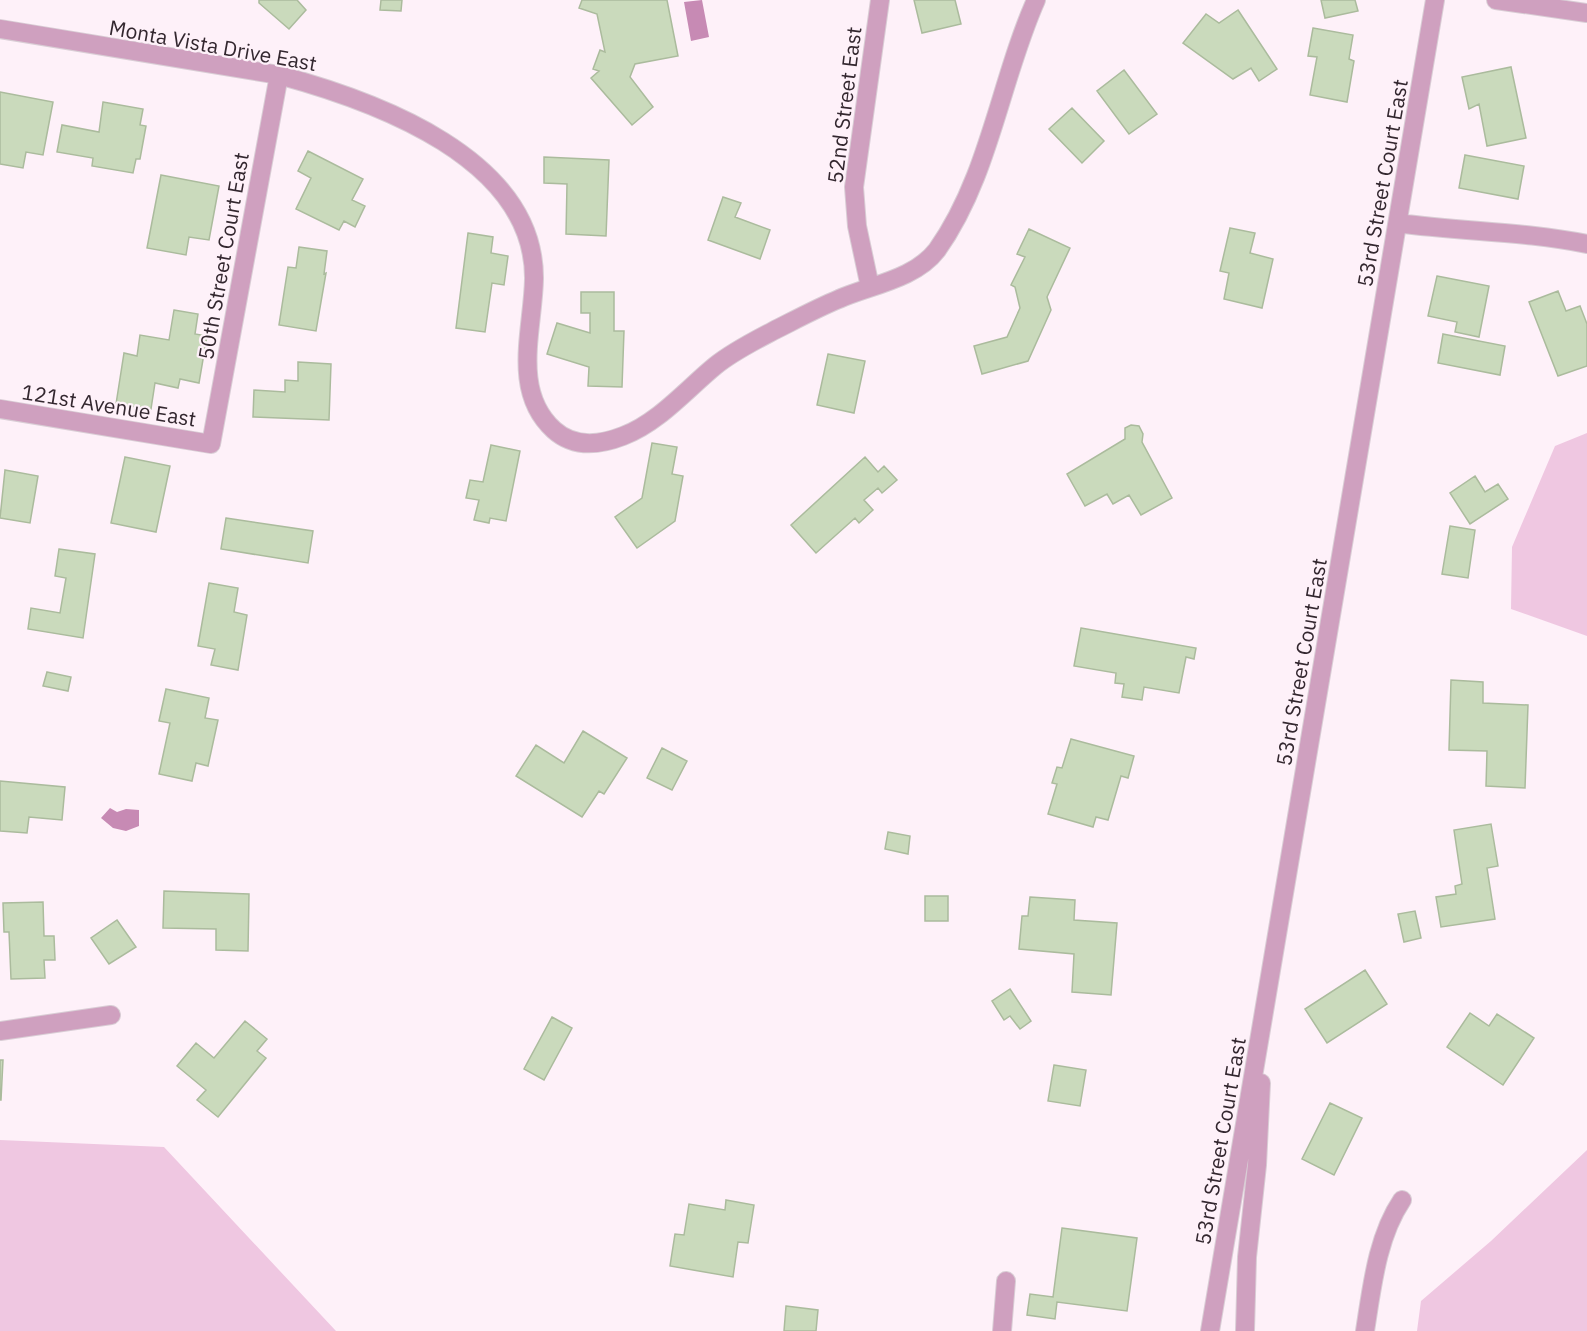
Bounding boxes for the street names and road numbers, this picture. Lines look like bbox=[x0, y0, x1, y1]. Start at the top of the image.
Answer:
street label: Monta Vista Drive East bbox=[107, 13, 319, 77]
street label: 52nd Street East bbox=[820, 25, 868, 185]
street label: 53rd Street Court East bbox=[1350, 77, 1414, 289]
street label: 50th Street Court East bbox=[191, 150, 255, 362]
street label: 121st Avenue East bbox=[20, 377, 198, 433]
street label: 53rd Street Court East bbox=[1269, 556, 1333, 768]
street label: 53rd Street Court East bbox=[1188, 1035, 1252, 1247]

